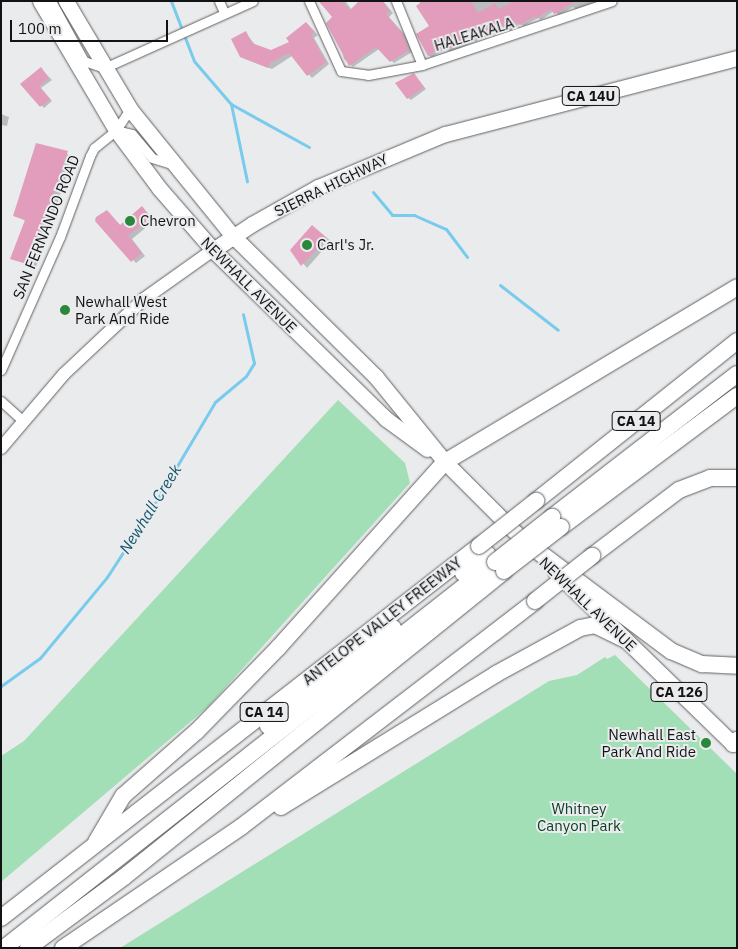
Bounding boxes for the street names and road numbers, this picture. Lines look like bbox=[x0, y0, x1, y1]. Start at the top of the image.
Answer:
street label: HALEAKALA bbox=[432, 13, 516, 55]
road number: CA 14U bbox=[561, 84, 621, 108]
street label: SIERRA HIGHWAY bbox=[271, 150, 391, 220]
street label: SAN FERNANDO ROAD bbox=[9, 152, 83, 302]
street label: NEWHALL AVENUE bbox=[197, 233, 301, 337]
road number: CA 14 bbox=[611, 410, 661, 432]
street label: ANTELOPE VALLEY FREEWAY bbox=[299, 553, 465, 689]
street label: NEWHALL AVENUE bbox=[536, 553, 640, 655]
road number: CA 126 bbox=[650, 680, 708, 704]
road number: CA 14 bbox=[239, 700, 289, 724]

